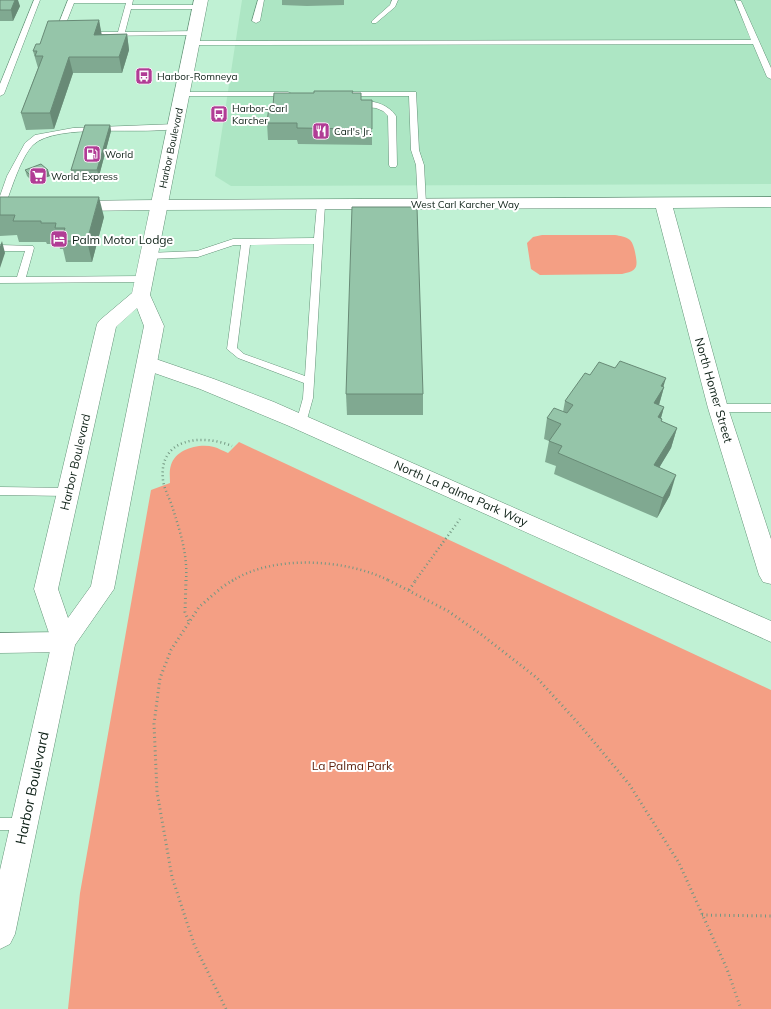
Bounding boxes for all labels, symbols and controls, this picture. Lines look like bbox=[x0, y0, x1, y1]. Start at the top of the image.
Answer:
bus stop icon: Harbor-Romneya bbox=[134, 66, 154, 86]
place label: Harbor-Romneya bbox=[157, 70, 237, 83]
place label: Harbor-Carl Karcher bbox=[232, 102, 287, 127]
bus stop icon: Harbor-Carl Karcher bbox=[209, 104, 229, 124]
street label: Harbor Boulevard bbox=[156, 107, 186, 189]
restaurant icon: Carl's Jr. bbox=[311, 121, 331, 141]
place label: Carl's Jr. bbox=[334, 125, 371, 138]
fuel station icon: World bbox=[82, 144, 102, 164]
place label: World bbox=[105, 148, 133, 161]
supermarket icon: World Express bbox=[28, 166, 48, 186]
place label: World Express bbox=[51, 170, 118, 183]
street label: West Carl Karcher Way bbox=[411, 198, 520, 211]
hotel icon: Palm Motor Lodge bbox=[49, 229, 69, 249]
place label: Palm Motor Lodge bbox=[72, 232, 173, 247]
street label: North Homer Street bbox=[692, 336, 736, 444]
street label: Harbor Boulevard bbox=[57, 412, 93, 512]
street label: North La Palma Park Way bbox=[392, 457, 531, 530]
street label: Harbor Boulevard bbox=[11, 730, 53, 846]
park label: La Palma Park bbox=[312, 758, 393, 773]

